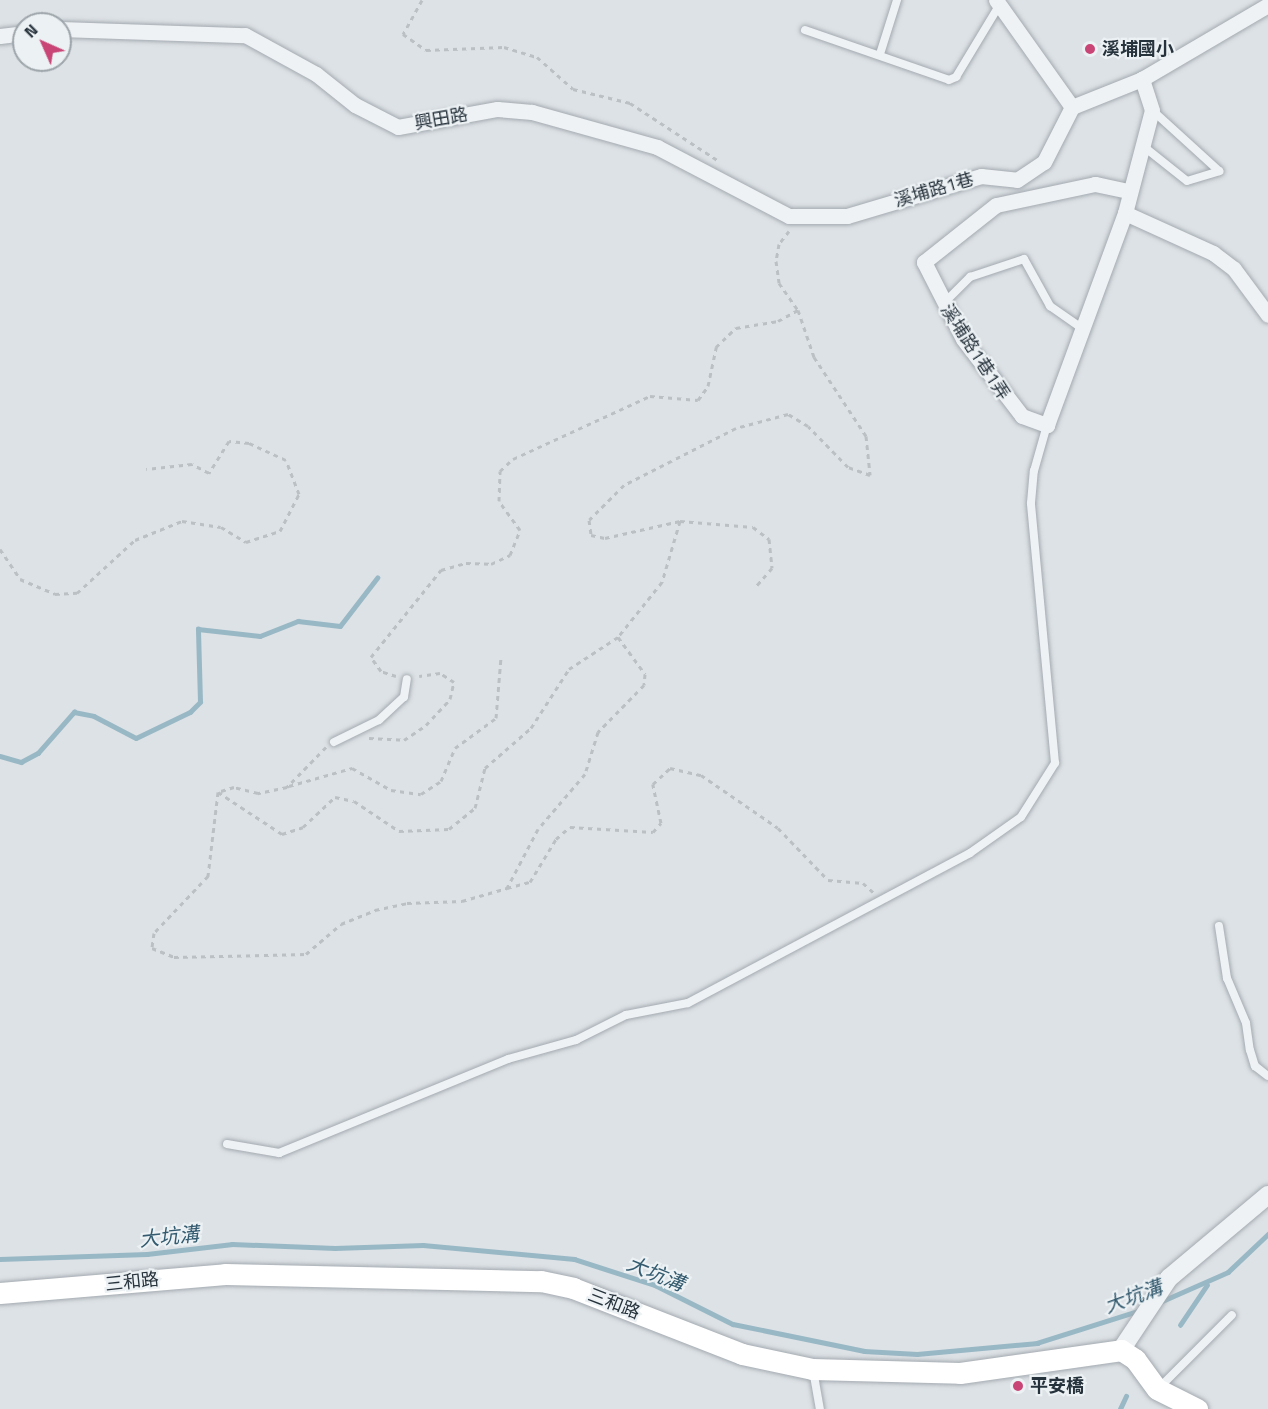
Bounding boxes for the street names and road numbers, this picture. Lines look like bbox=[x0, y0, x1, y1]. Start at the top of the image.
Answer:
street label: 興田路 bbox=[413, 104, 469, 134]
street label: 溪埔路1巷 bbox=[892, 168, 976, 212]
street label: 溪埔路1巷1弄 bbox=[936, 300, 1014, 404]
street label: 三和路 bbox=[104, 1268, 160, 1296]
street label: 三和路 bbox=[585, 1284, 643, 1324]

